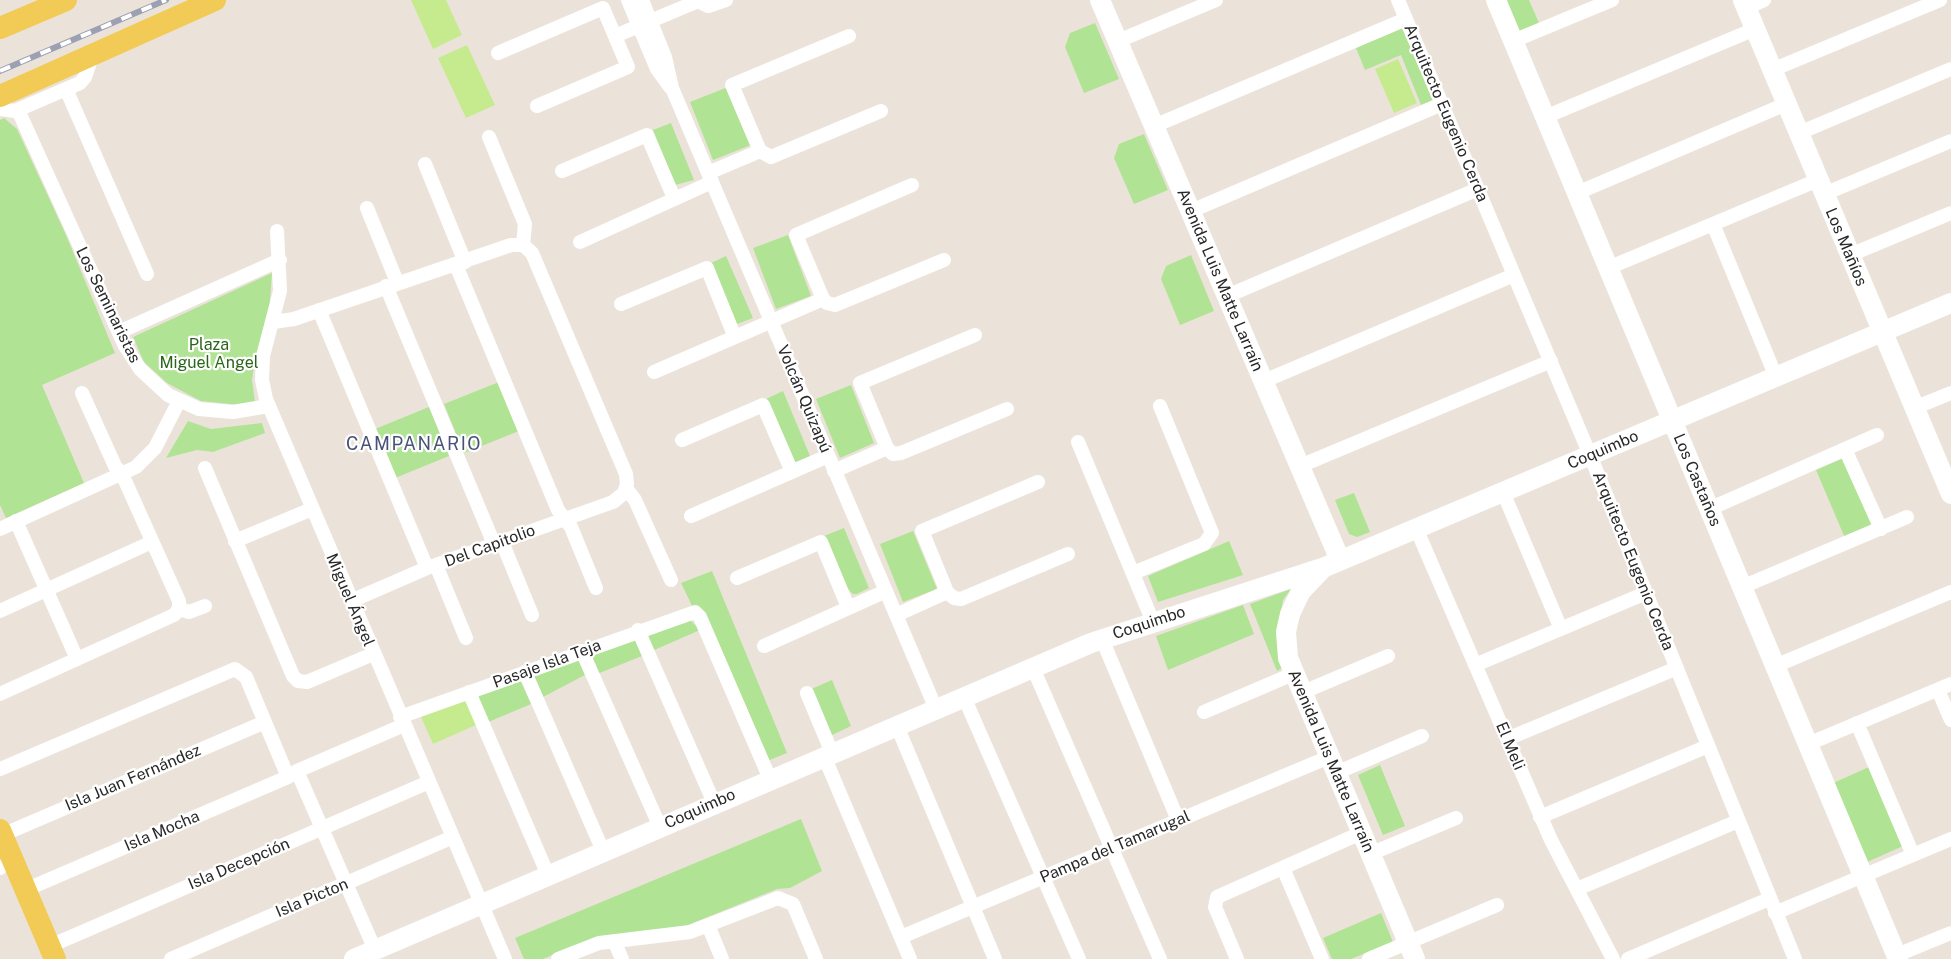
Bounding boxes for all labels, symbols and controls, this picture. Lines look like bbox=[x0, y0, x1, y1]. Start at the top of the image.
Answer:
street label: Arquitecto Eugenio Cerda bbox=[1400, 21, 1492, 205]
street label: Avenida Luis Matte Larraín bbox=[1173, 186, 1267, 374]
street label: Los Mañíos bbox=[1821, 205, 1871, 289]
street label: Los Seminaristas bbox=[72, 244, 144, 366]
park label: Plaza Miguel Angel bbox=[159, 335, 259, 373]
street label: Volcán Quizapú bbox=[773, 342, 835, 456]
street label: Coquimbo bbox=[1565, 426, 1641, 474]
street label: Los Castaños bbox=[1669, 431, 1725, 529]
district label: CAMPANARIO bbox=[346, 433, 482, 455]
street label: Arquitecto Eugenio Cerda bbox=[1588, 469, 1678, 653]
street label: Del Capitolio bbox=[442, 521, 538, 571]
street label: Miguel Ángel bbox=[322, 551, 378, 649]
street label: Coquimbo bbox=[1110, 602, 1188, 644]
street label: Pasaje Isla Teja bbox=[490, 636, 604, 692]
street label: Avenida Luis Matte Larraín bbox=[1284, 667, 1378, 855]
street label: El Meli bbox=[1491, 719, 1529, 773]
street label: Isla Juan Fernández bbox=[62, 741, 204, 815]
street label: Coquimbo bbox=[662, 785, 738, 833]
street label: Isla Mocha bbox=[121, 807, 203, 855]
street label: Pampa del Tamarugal bbox=[1037, 807, 1193, 887]
street label: Isla Decepción bbox=[185, 834, 293, 894]
street label: Isla Picton bbox=[273, 874, 351, 922]

